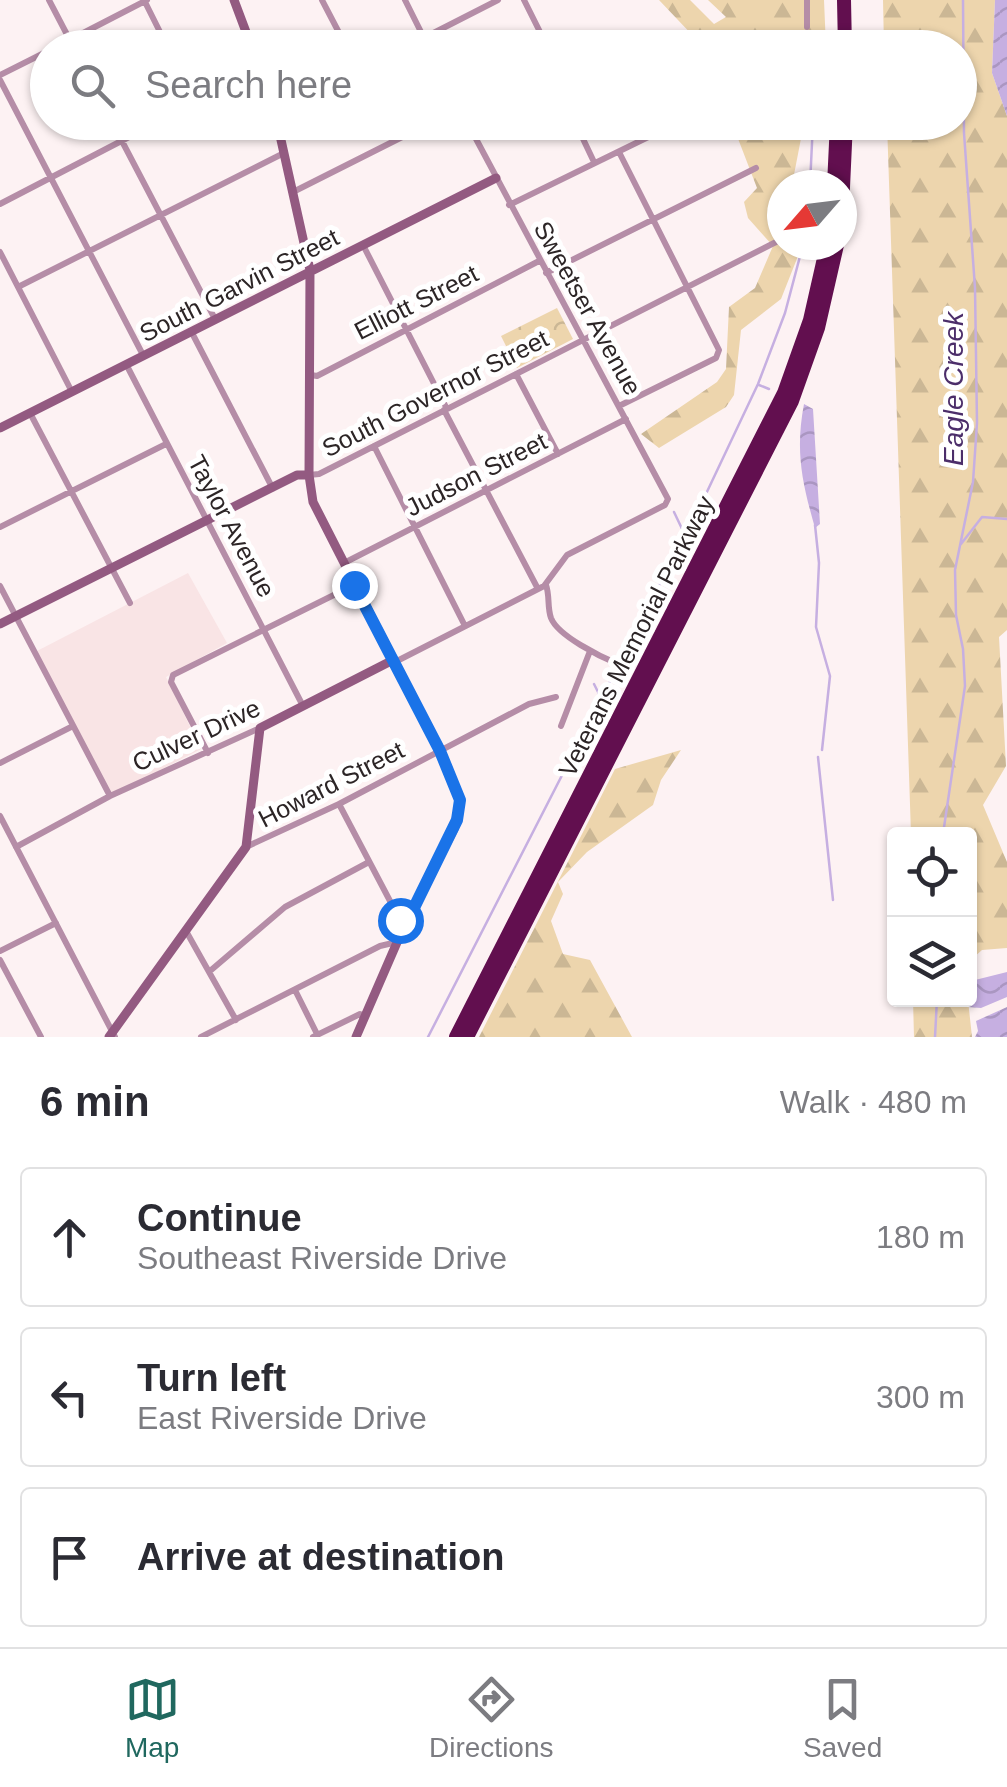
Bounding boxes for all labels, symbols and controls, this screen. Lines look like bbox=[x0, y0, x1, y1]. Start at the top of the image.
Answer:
search box bbox=[30, 30, 977, 140]
icon: search bbox=[65, 58, 120, 113]
text: Search here bbox=[145, 64, 352, 106]
north arrow bbox=[767, 170, 857, 260]
street label: Sweetser Avenue bbox=[529, 216, 647, 400]
street label: South Garvin Street bbox=[135, 223, 343, 347]
street label: Elliott Street bbox=[350, 259, 482, 345]
water label: Eagle Creek bbox=[938, 310, 969, 466]
street label: South Governor Street bbox=[317, 324, 553, 462]
street label: Judson Street bbox=[401, 426, 551, 521]
street label: Taylor Avenue bbox=[183, 450, 281, 602]
street label: Veterans Memorial Parkway bbox=[553, 491, 719, 781]
route end bbox=[332, 563, 378, 609]
street label: Culver Drive bbox=[128, 693, 264, 777]
street label: Howard Street bbox=[253, 735, 409, 833]
map controls bbox=[887, 827, 977, 1007]
button: locate bbox=[887, 827, 977, 917]
route start bbox=[378, 898, 424, 944]
button: layers bbox=[887, 917, 977, 1007]
text: 6 min bbox=[40, 1078, 150, 1125]
text: Walk · 480 m bbox=[780, 1084, 967, 1120]
text: Continue bbox=[137, 1197, 302, 1239]
icon: ahead bbox=[42, 1210, 97, 1265]
text: 180 m bbox=[876, 1219, 965, 1255]
text: Southeast Riverside Drive bbox=[137, 1240, 507, 1276]
text: Turn left bbox=[137, 1357, 286, 1399]
icon: left bbox=[42, 1370, 97, 1425]
text: 300 m bbox=[876, 1379, 965, 1415]
text: East Riverside Drive bbox=[137, 1400, 427, 1436]
icon: arrive bbox=[42, 1530, 97, 1585]
text: Arrive at destination bbox=[137, 1536, 504, 1578]
tab: Map bbox=[125, 1672, 180, 1764]
tab: Directions bbox=[429, 1672, 554, 1764]
tab: Saved bbox=[803, 1672, 882, 1764]

